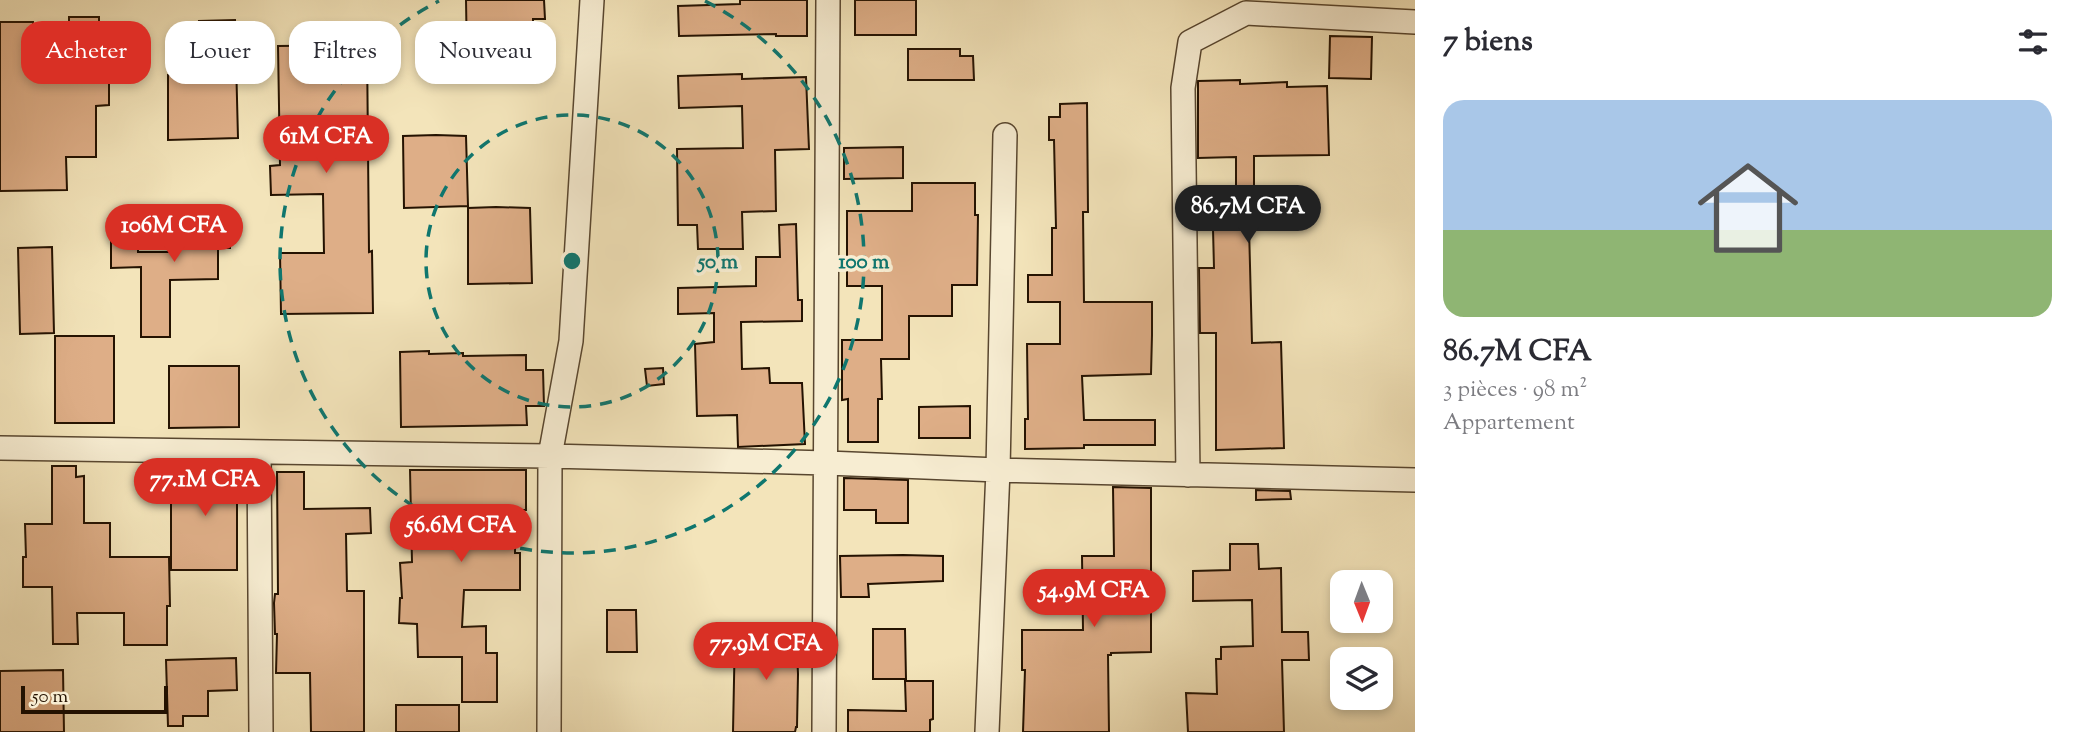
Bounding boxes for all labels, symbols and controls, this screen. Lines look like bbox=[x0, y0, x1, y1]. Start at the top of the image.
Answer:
chip: Acheter bbox=[21, 21, 151, 84]
chip: Louer bbox=[165, 21, 275, 84]
chip: Filtres bbox=[289, 21, 401, 84]
chip: Nouveau bbox=[415, 21, 556, 84]
text: 7 biens bbox=[1443, 21, 1533, 64]
icon: filters bbox=[2014, 23, 2052, 61]
pin: 61M CFA bbox=[261, 116, 391, 175]
text: 61M CFA bbox=[279, 121, 373, 154]
icon: home bbox=[1685, 145, 1811, 271]
pin: 86.7M CFA bbox=[1168, 186, 1328, 245]
text: 86.7M CFA bbox=[1191, 191, 1305, 224]
pin: 106M CFA bbox=[102, 204, 246, 264]
text: 106M CFA bbox=[121, 210, 227, 243]
text: 50 m bbox=[696, 248, 739, 278]
text: 100 m bbox=[839, 248, 890, 278]
centre of rings bbox=[560, 249, 584, 273]
text: 86.7M CFA bbox=[1443, 331, 1592, 374]
text: 3 pièces · 98 m² bbox=[1443, 374, 1587, 407]
text: Appartement bbox=[1443, 407, 1575, 440]
pin: 77.1M CFA bbox=[125, 458, 285, 518]
text: 77.1M CFA bbox=[150, 464, 260, 497]
pin: 56.6M CFA bbox=[381, 504, 541, 564]
text: 56.6M CFA bbox=[406, 510, 516, 543]
pin: 54.9M CFA bbox=[1014, 570, 1174, 629]
north arrow bbox=[1330, 570, 1393, 634]
map controls bbox=[1330, 570, 1393, 710]
text: 54.9M CFA bbox=[1039, 575, 1149, 608]
pin: 77.9M CFA bbox=[686, 622, 846, 682]
text: 77.9M CFA bbox=[709, 628, 823, 661]
button: layers bbox=[1330, 647, 1393, 710]
scale bar bbox=[21, 683, 168, 715]
text: 50 m bbox=[32, 684, 68, 711]

